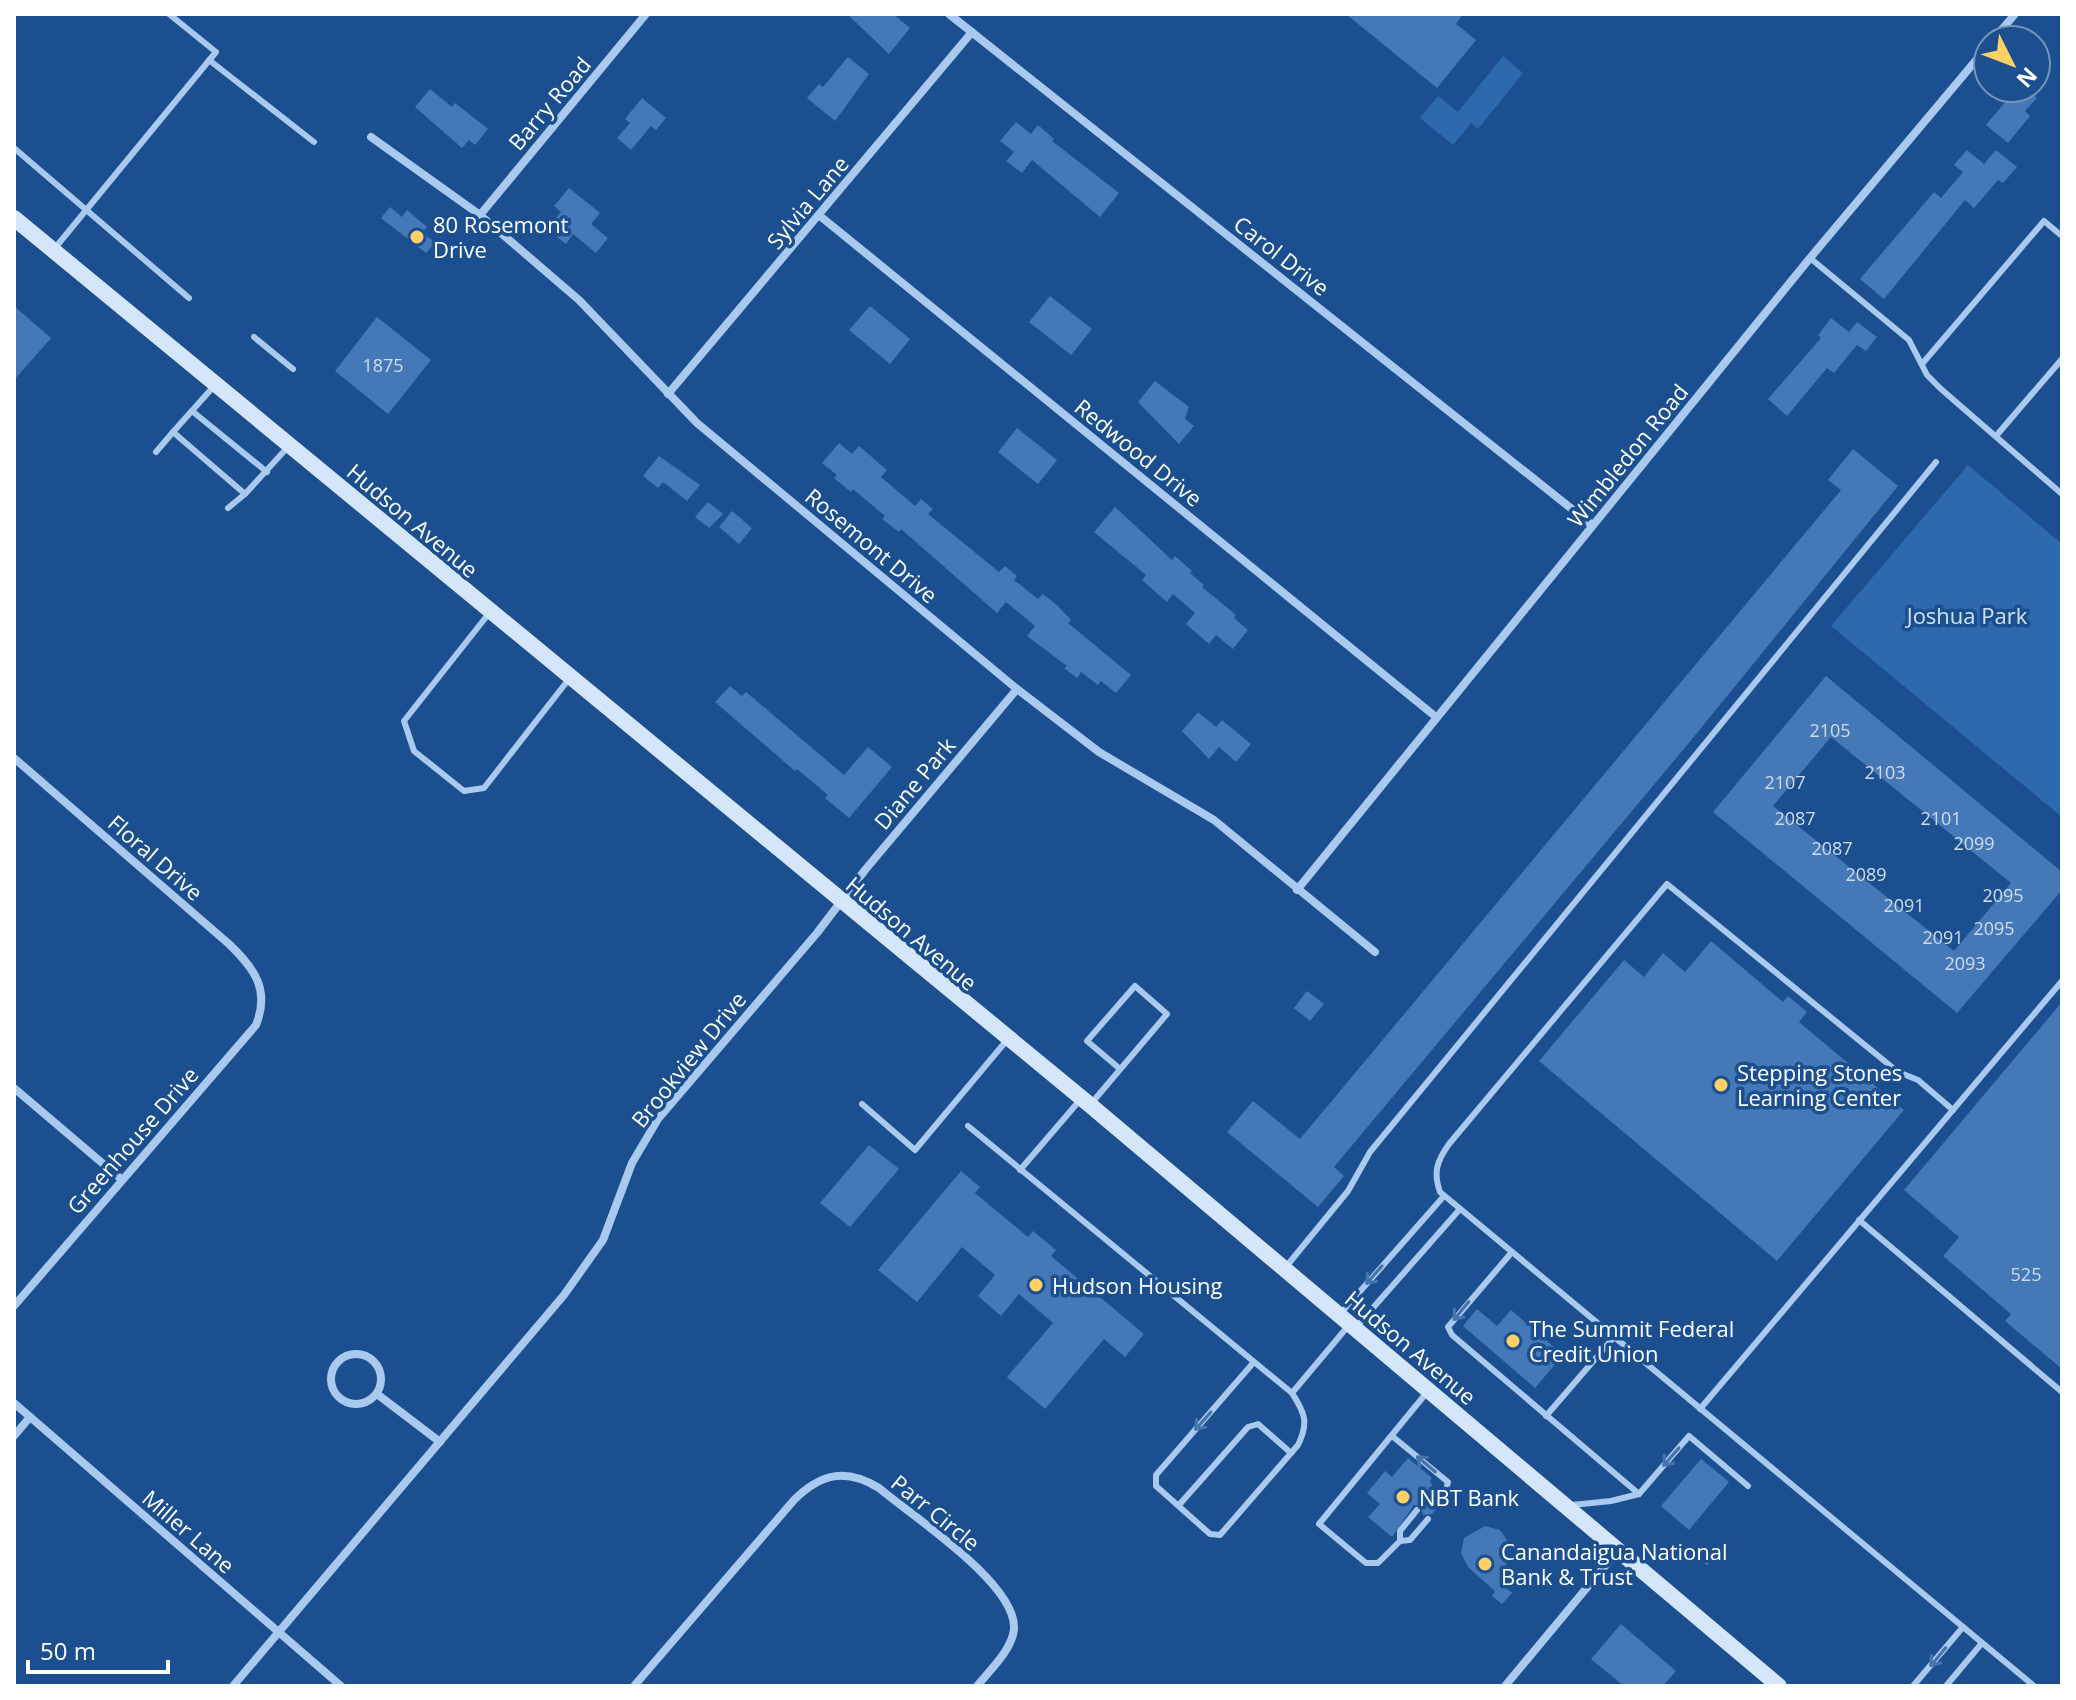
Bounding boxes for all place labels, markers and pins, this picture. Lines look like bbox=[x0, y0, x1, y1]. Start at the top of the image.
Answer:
place label: 80 Rosemont Drive bbox=[433, 209, 569, 264]
marker: 80 Rosemont Drive bbox=[408, 228, 426, 246]
place label: Stepping Stones Learning Center bbox=[1737, 1057, 1902, 1112]
marker: Stepping Stones Learning Center bbox=[1712, 1076, 1730, 1094]
place label: Hudson Housing bbox=[1052, 1270, 1223, 1300]
marker: Hudson Housing bbox=[1027, 1276, 1045, 1294]
place label: The Summit Federal Credit Union bbox=[1529, 1313, 1734, 1368]
marker: The Summit Federal Credit Union bbox=[1504, 1332, 1522, 1350]
place label: NBT Bank bbox=[1419, 1482, 1520, 1512]
marker: NBT Bank bbox=[1394, 1488, 1412, 1506]
place label: Canandaigua National Bank & Trust bbox=[1501, 1536, 1728, 1591]
marker: Canandaigua National Bank & Trust bbox=[1476, 1555, 1494, 1573]

